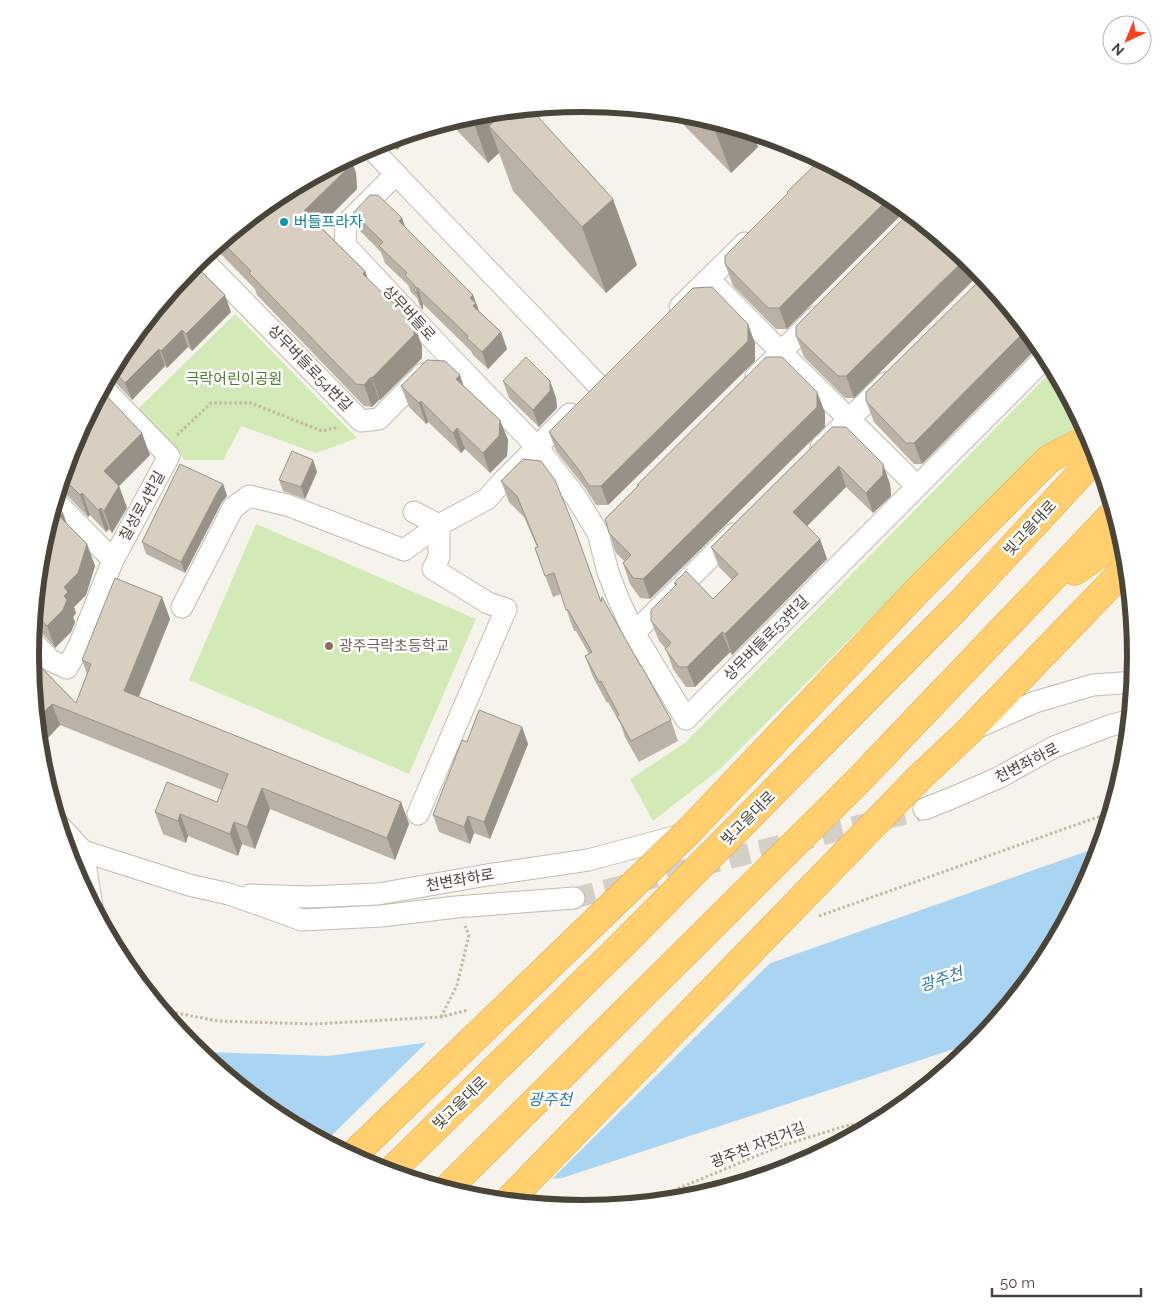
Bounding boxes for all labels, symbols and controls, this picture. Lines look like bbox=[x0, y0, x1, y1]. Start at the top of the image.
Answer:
north arrow bbox=[1102, 15, 1152, 65]
text: N bbox=[1109, 40, 1127, 59]
place label: 버들프라자 bbox=[294, 213, 363, 231]
marker: 버들프라자 bbox=[278, 216, 290, 228]
street label: 상무버들로 bbox=[379, 282, 439, 344]
street label: 상무버들로54번길 bbox=[264, 321, 356, 415]
park label: 극락어린이공원 bbox=[186, 370, 282, 388]
street label: 칠성로4번길 bbox=[115, 468, 169, 544]
street label: 빛고을대로 bbox=[1000, 497, 1060, 559]
street label: 상무버들로53번길 bbox=[720, 592, 812, 684]
place label: 광주극락초등학교 bbox=[339, 637, 449, 655]
marker: 광주극락초등학교 bbox=[323, 640, 335, 652]
street label: 천변좌하로 bbox=[992, 739, 1062, 787]
street label: 빛고을대로 bbox=[717, 787, 779, 849]
street label: 천변좌하로 bbox=[424, 865, 496, 895]
water label: 광주천 bbox=[917, 963, 967, 996]
street label: 빛고을대로 bbox=[429, 1073, 491, 1133]
water label: 광주천 bbox=[528, 1090, 574, 1109]
street label: 광주천 자전거길 bbox=[708, 1119, 808, 1171]
scale bar bbox=[992, 1266, 1141, 1298]
text: 50 m bbox=[1000, 1274, 1035, 1292]

